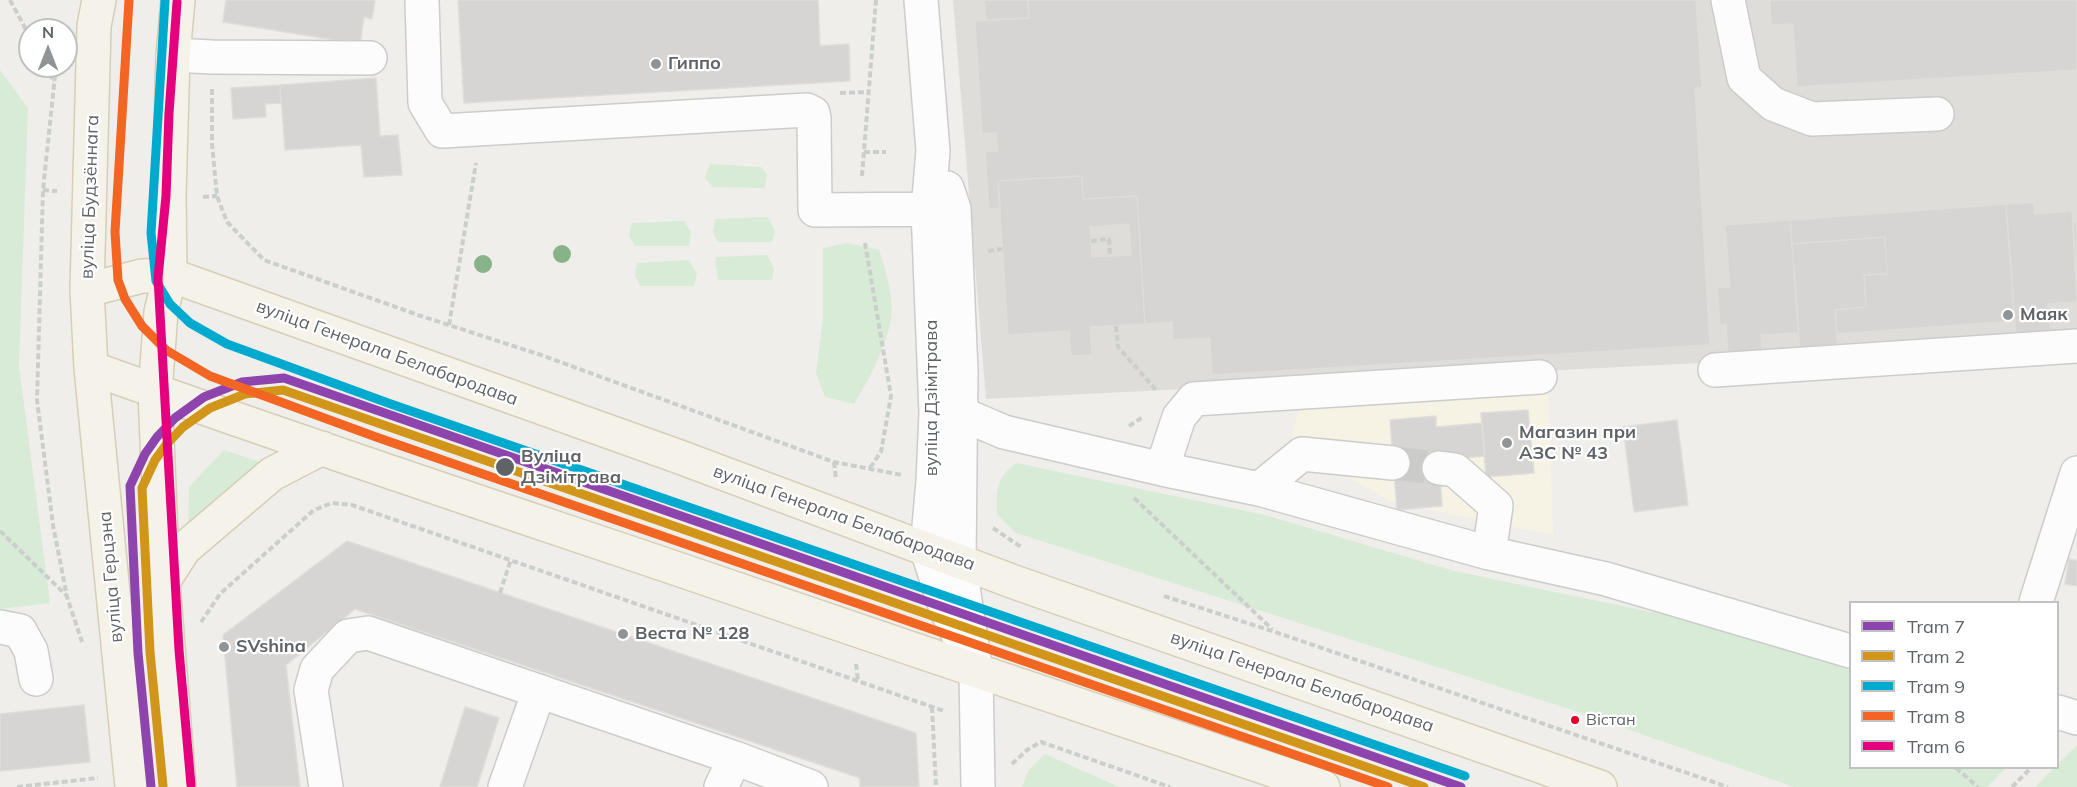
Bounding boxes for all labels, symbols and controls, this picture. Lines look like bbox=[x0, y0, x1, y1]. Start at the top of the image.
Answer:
north arrow bbox=[18, 18, 78, 78]
text: N bbox=[42, 22, 54, 42]
place label: Гиппо bbox=[668, 53, 721, 75]
marker: Гиппо bbox=[649, 57, 663, 71]
street label: вуліца Будзённага bbox=[76, 115, 104, 279]
street label: вуліца Генерала Белабародава bbox=[253, 295, 521, 411]
place label: Маяк bbox=[2020, 304, 2068, 326]
marker: Маяк bbox=[2001, 308, 2015, 322]
street label: вуліца Дзімітрава bbox=[921, 320, 943, 476]
place label: Магазин при АЗС № 43 bbox=[1519, 422, 1636, 464]
marker: Магазин при АЗС № 43 bbox=[1500, 436, 1514, 450]
place label: Вуліца Дзімітрава bbox=[521, 446, 621, 488]
marker: Вуліца Дзімітрава bbox=[494, 456, 516, 478]
street label: вуліца Генерала Белабародава bbox=[710, 460, 978, 576]
street label: вуліца Герцэна bbox=[94, 510, 128, 644]
legend bbox=[1849, 601, 2059, 769]
text: Tram 7 bbox=[1907, 615, 1965, 638]
place label: Веста № 128 bbox=[635, 623, 749, 645]
marker: Веста № 128 bbox=[616, 627, 630, 641]
street label: вуліца Генерала Белабародава bbox=[1167, 627, 1437, 737]
place label: SVshina bbox=[236, 636, 306, 658]
marker: SVshina bbox=[217, 640, 231, 654]
text: Tram 2 bbox=[1907, 645, 1965, 668]
text: Tram 9 bbox=[1907, 675, 1965, 698]
text: Tram 8 bbox=[1907, 705, 1965, 728]
place label: Вістан bbox=[1586, 710, 1636, 730]
marker: Вістан bbox=[1569, 714, 1581, 726]
text: Tram 6 bbox=[1907, 735, 1965, 758]

